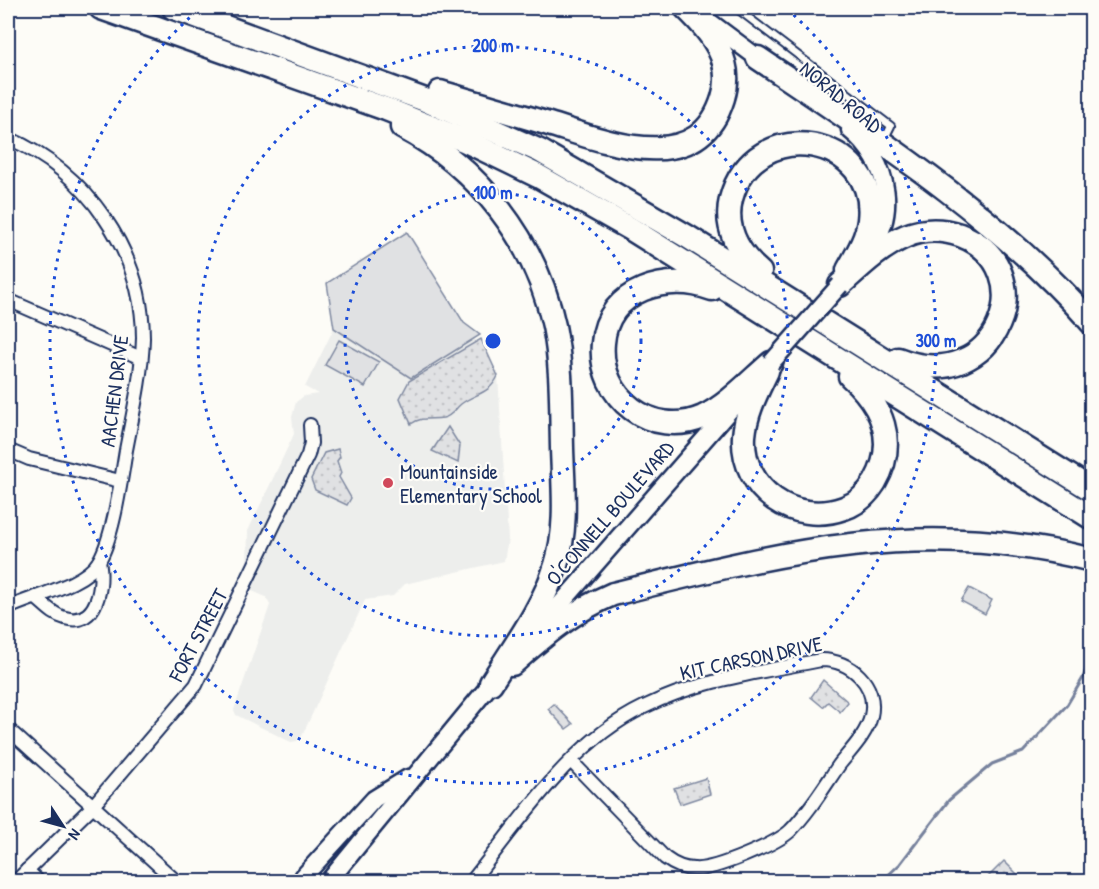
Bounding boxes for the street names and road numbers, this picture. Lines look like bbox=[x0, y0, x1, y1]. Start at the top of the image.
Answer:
street label: NORAD ROAD bbox=[794, 54, 888, 140]
street label: AACHEN DRIVE bbox=[93, 333, 135, 449]
street label: O'CONNELL BOULEVARD bbox=[539, 434, 681, 592]
street label: FORT STREET bbox=[161, 583, 235, 687]
street label: KIT CARSON DRIVE bbox=[677, 629, 825, 687]

